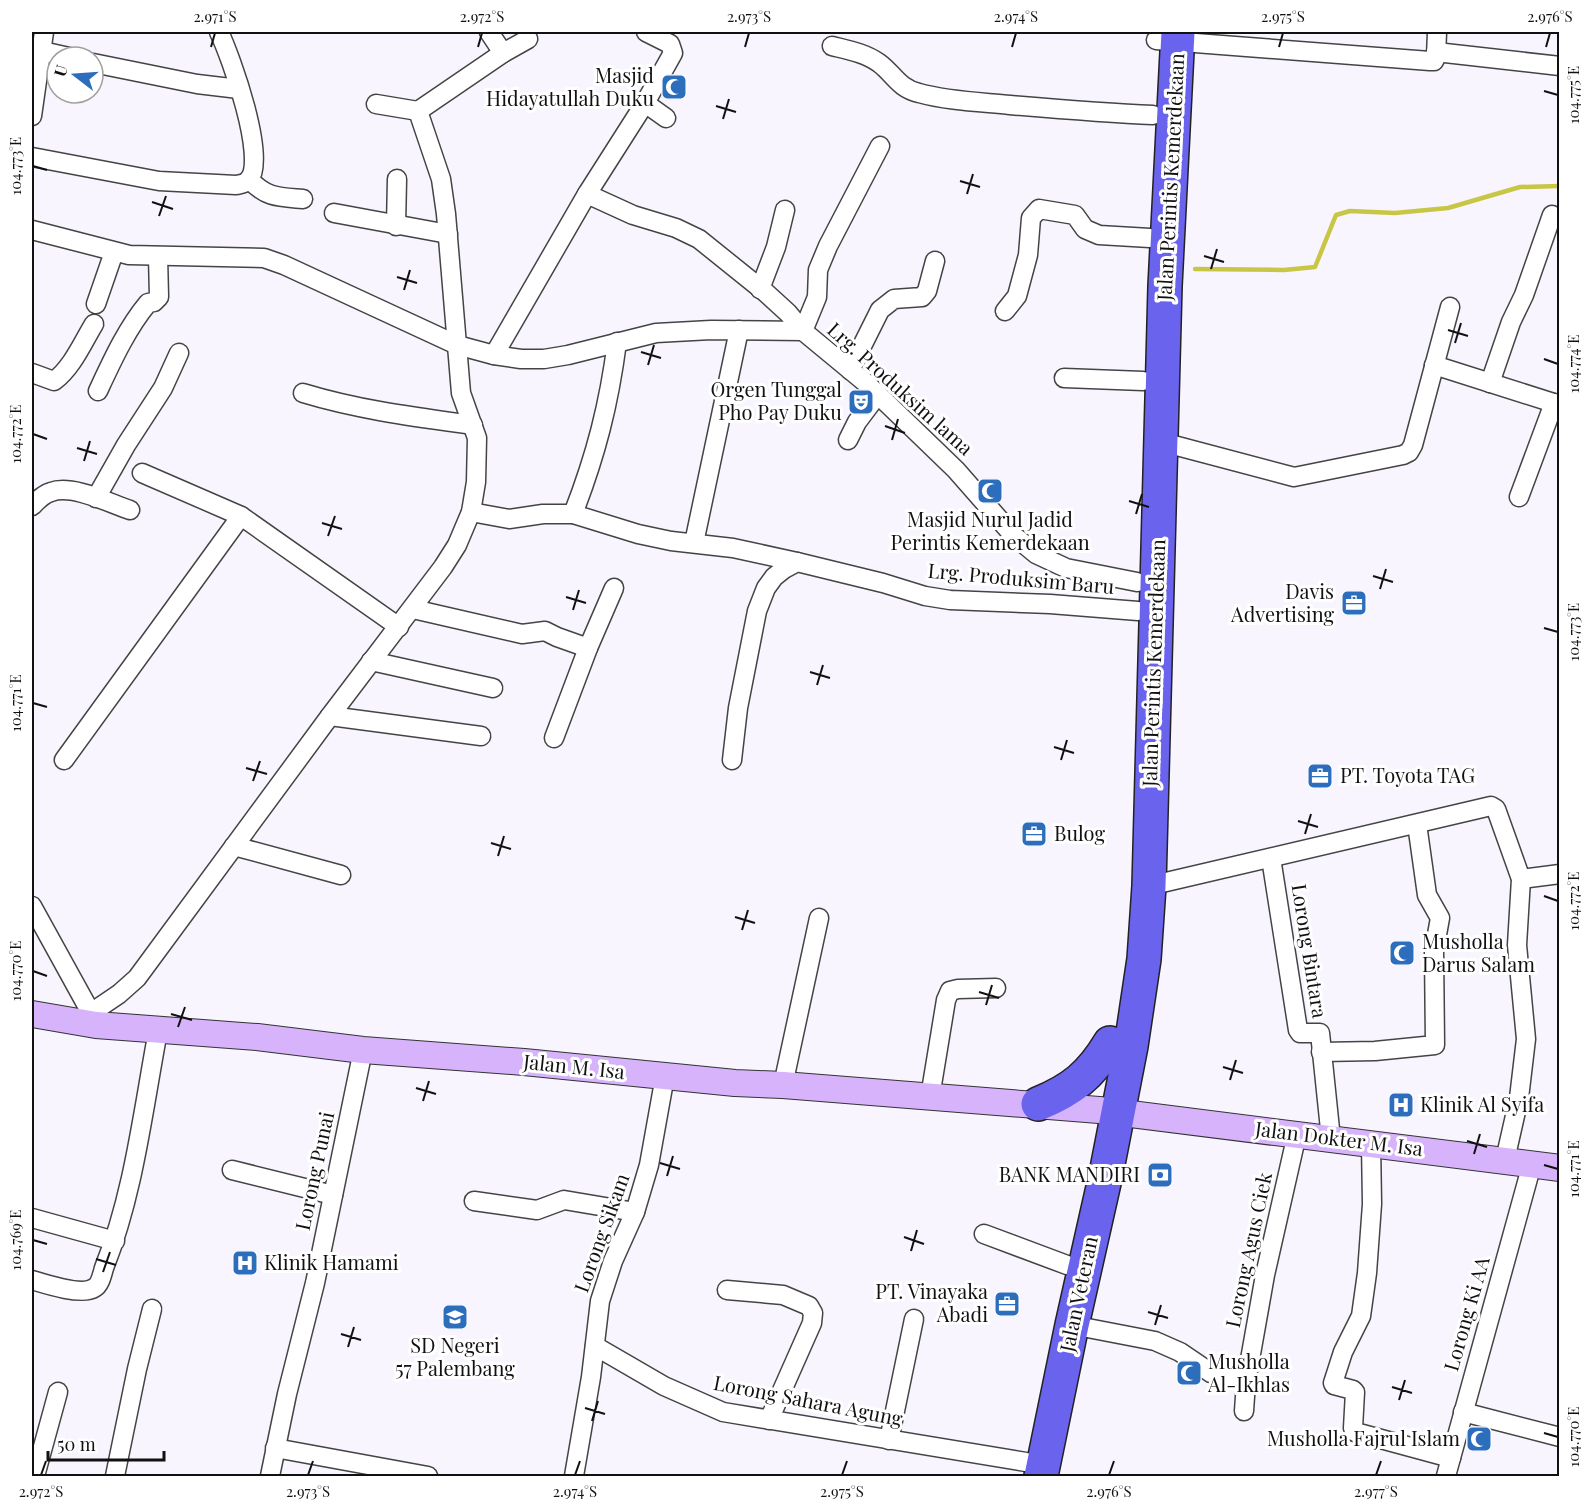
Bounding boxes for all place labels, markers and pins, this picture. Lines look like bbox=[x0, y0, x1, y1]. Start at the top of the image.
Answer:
place label: Masjid Hidayatullah Duku bbox=[486, 61, 654, 111]
mosque icon: Masjid Hidayatullah Duku bbox=[659, 72, 689, 102]
place label: Orgen Tunggal Pho Pay Duku bbox=[710, 375, 842, 425]
theatre icon: Orgen Tunggal Pho Pay Duku bbox=[846, 387, 876, 417]
mosque icon: Masjid Nurul Jadid Perintis Kemerdekaan bbox=[975, 476, 1005, 506]
place label: Masjid Nurul Jadid Perintis Kemerdekaan bbox=[890, 505, 1090, 555]
place label: Davis Advertising bbox=[1230, 577, 1334, 627]
office icon: Davis Advertising bbox=[1339, 588, 1369, 618]
office icon: PT. Toyota TAG bbox=[1305, 761, 1335, 791]
place label: PT. Toyota TAG bbox=[1340, 761, 1475, 788]
office icon: Bulog bbox=[1019, 819, 1049, 849]
place label: Bulog bbox=[1054, 819, 1106, 846]
place label: Musholla Darus Salam bbox=[1422, 927, 1535, 977]
mosque icon: Musholla Darus Salam bbox=[1387, 938, 1417, 968]
hospital icon: Klinik Al Syifa bbox=[1386, 1090, 1416, 1120]
place label: Klinik Al Syifa bbox=[1420, 1090, 1544, 1117]
place label: BANK MANDIRI bbox=[999, 1160, 1140, 1187]
bank icon: BANK MANDIRI bbox=[1145, 1160, 1175, 1190]
hospital icon: Klinik Hamami bbox=[230, 1248, 260, 1278]
place label: Klinik Hamami bbox=[264, 1248, 399, 1275]
place label: PT. Vinayaka Abadi bbox=[875, 1277, 988, 1327]
office icon: PT. Vinayaka Abadi bbox=[992, 1289, 1022, 1319]
school or university icon: SD Negeri 57 Palembang bbox=[440, 1302, 470, 1332]
place label: SD Negeri 57 Palembang bbox=[395, 1331, 515, 1381]
place label: Musholla Al-Ikhlas bbox=[1207, 1347, 1290, 1397]
mosque icon: Musholla Al-Ikhlas bbox=[1174, 1358, 1204, 1388]
place label: Musholla Fajrul Islam bbox=[1267, 1424, 1460, 1451]
mosque icon: Musholla Fajrul Islam bbox=[1464, 1424, 1494, 1454]

